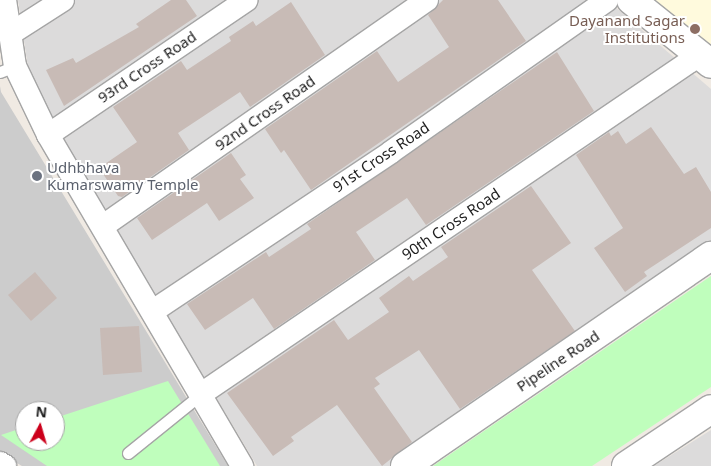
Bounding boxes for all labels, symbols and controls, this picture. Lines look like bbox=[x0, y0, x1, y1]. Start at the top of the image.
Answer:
place label: Dayanand Sagar Institutions bbox=[569, 11, 685, 46]
marker: Dayanand Sagar Institutions bbox=[689, 23, 701, 35]
street label: 93rd Cross Road bbox=[94, 27, 200, 107]
street label: 92nd Cross Road bbox=[211, 72, 319, 154]
street label: 91st Cross Road bbox=[329, 118, 433, 196]
place label: Udhbhava Kumarswamy Temple bbox=[47, 158, 198, 193]
marker: Udhbhava Kumarswamy Temple bbox=[31, 170, 43, 182]
street label: 90th Cross Road bbox=[399, 185, 503, 263]
street label: Pipeline Road bbox=[513, 327, 603, 395]
north arrow bbox=[15, 401, 65, 451]
text: N bbox=[35, 402, 48, 422]

